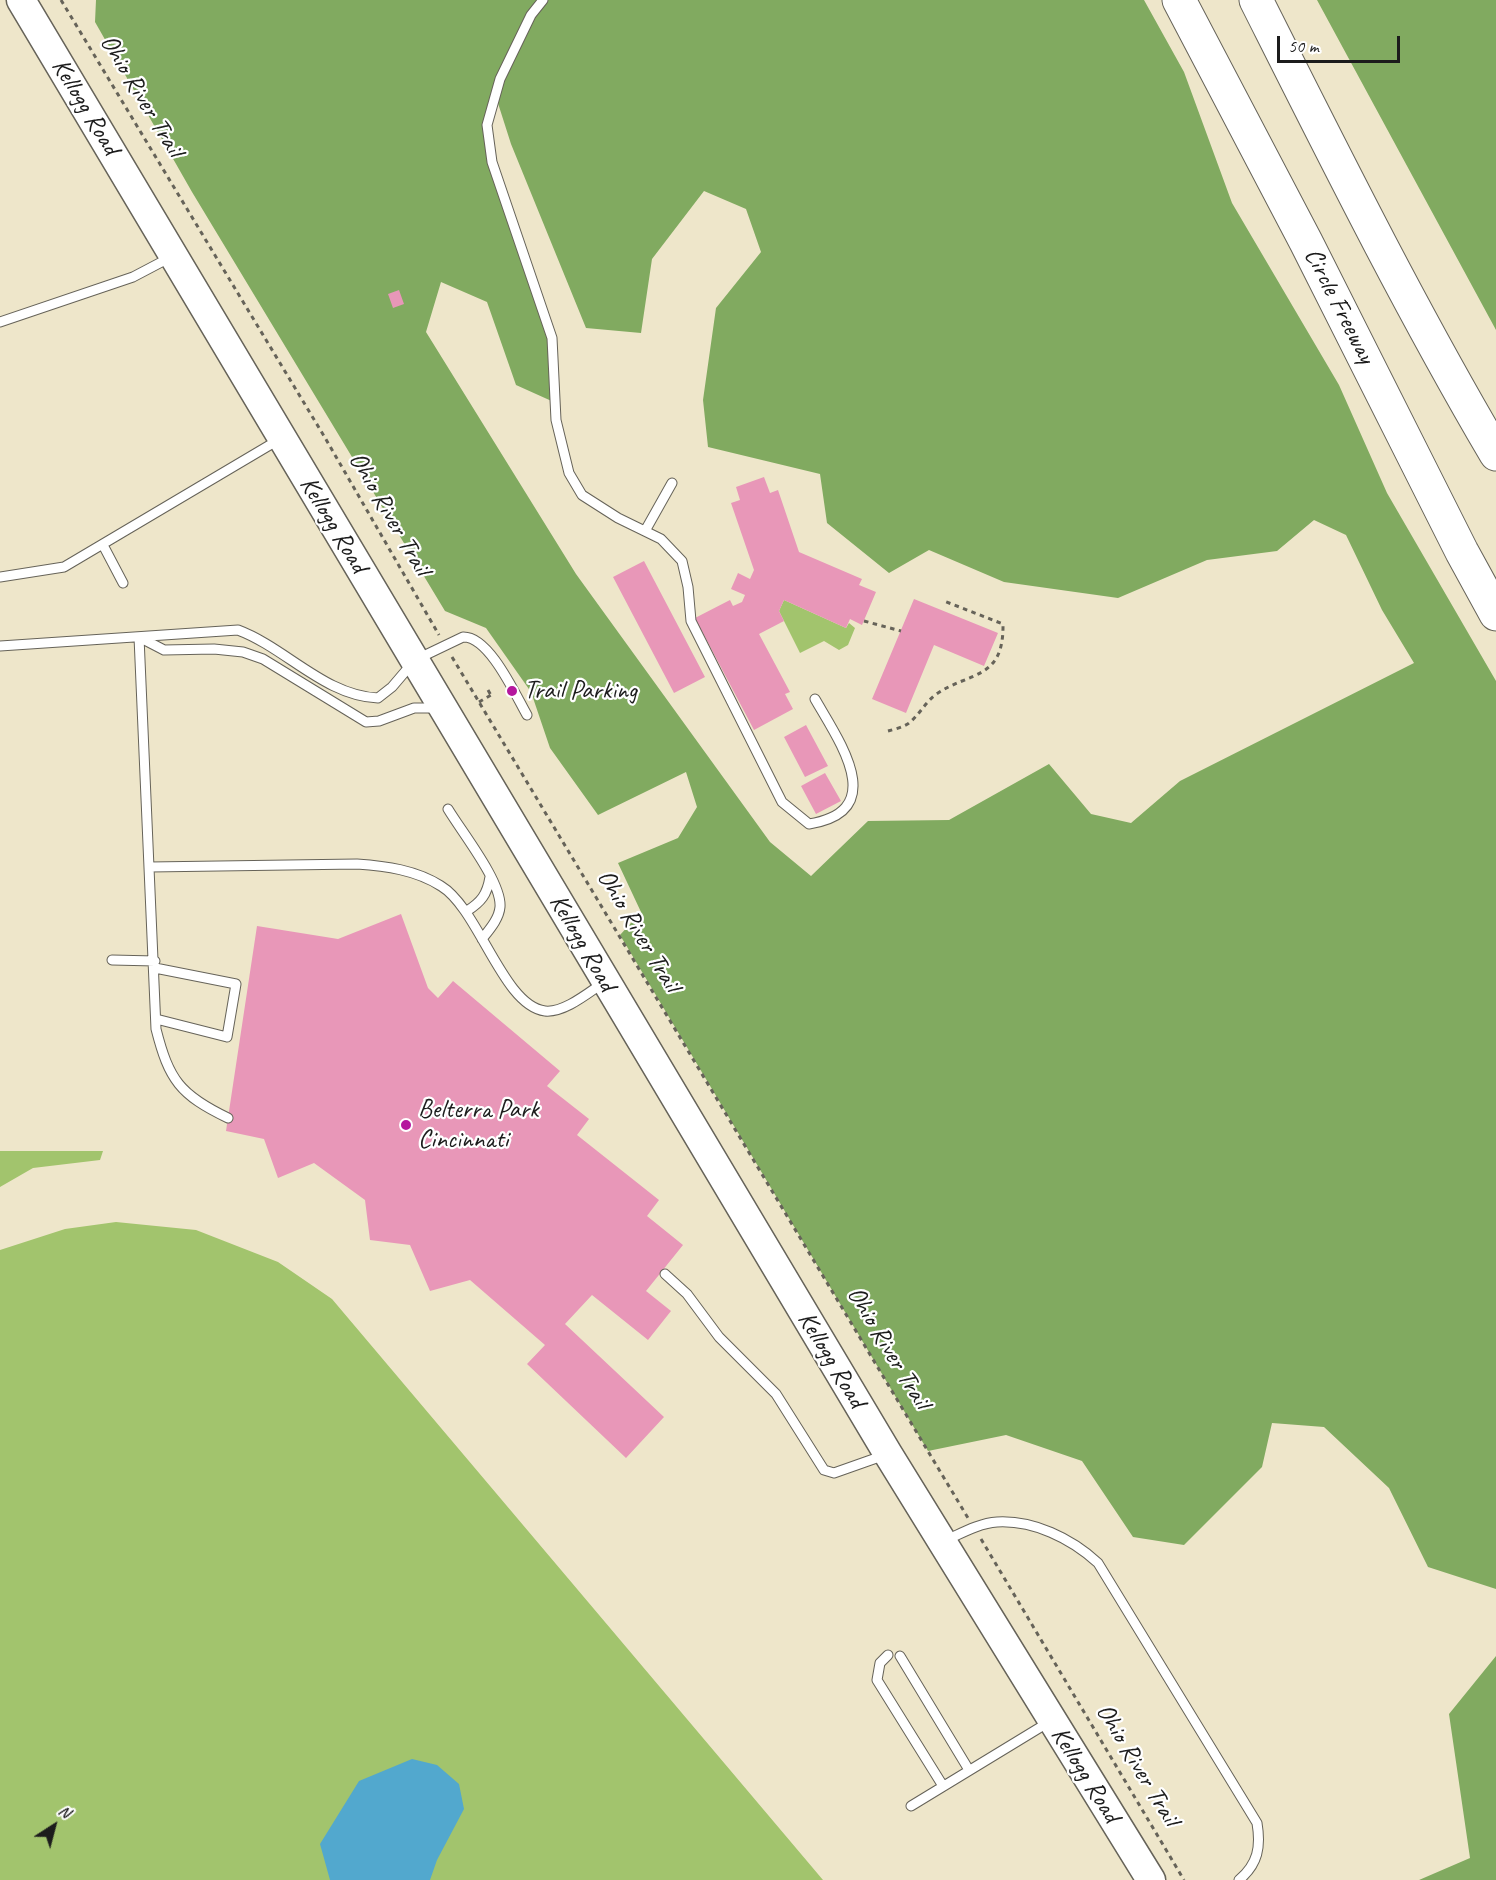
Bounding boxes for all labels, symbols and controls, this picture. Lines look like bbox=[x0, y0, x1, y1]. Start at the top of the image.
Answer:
scale bar bbox=[1280, 24, 1403, 62]
street label: Ohio River Trail bbox=[92, 29, 190, 163]
text: 50 m bbox=[1288, 35, 1319, 57]
street label: Kellogg Road bbox=[44, 53, 126, 161]
street label: Circle Freeway bbox=[1297, 243, 1381, 369]
street label: Ohio River Trail bbox=[341, 447, 437, 581]
street label: Kellogg Road bbox=[292, 471, 374, 579]
place label: Trail Parking bbox=[524, 675, 637, 707]
marker: Trail Parking bbox=[505, 684, 519, 698]
street label: Ohio River Trail bbox=[589, 864, 687, 998]
street label: Kellogg Road bbox=[542, 889, 622, 997]
place label: Belterra Park Cincinnati bbox=[418, 1094, 539, 1156]
marker: Belterra Park Cincinnati bbox=[399, 1118, 413, 1132]
street label: Ohio River Trail bbox=[839, 1281, 937, 1415]
street label: Kellogg Road bbox=[790, 1306, 872, 1414]
street label: Ohio River Trail bbox=[1088, 1698, 1186, 1832]
street label: Kellogg Road bbox=[1043, 1721, 1127, 1829]
north arrow bbox=[24, 1796, 84, 1856]
text: N bbox=[55, 1800, 74, 1822]

